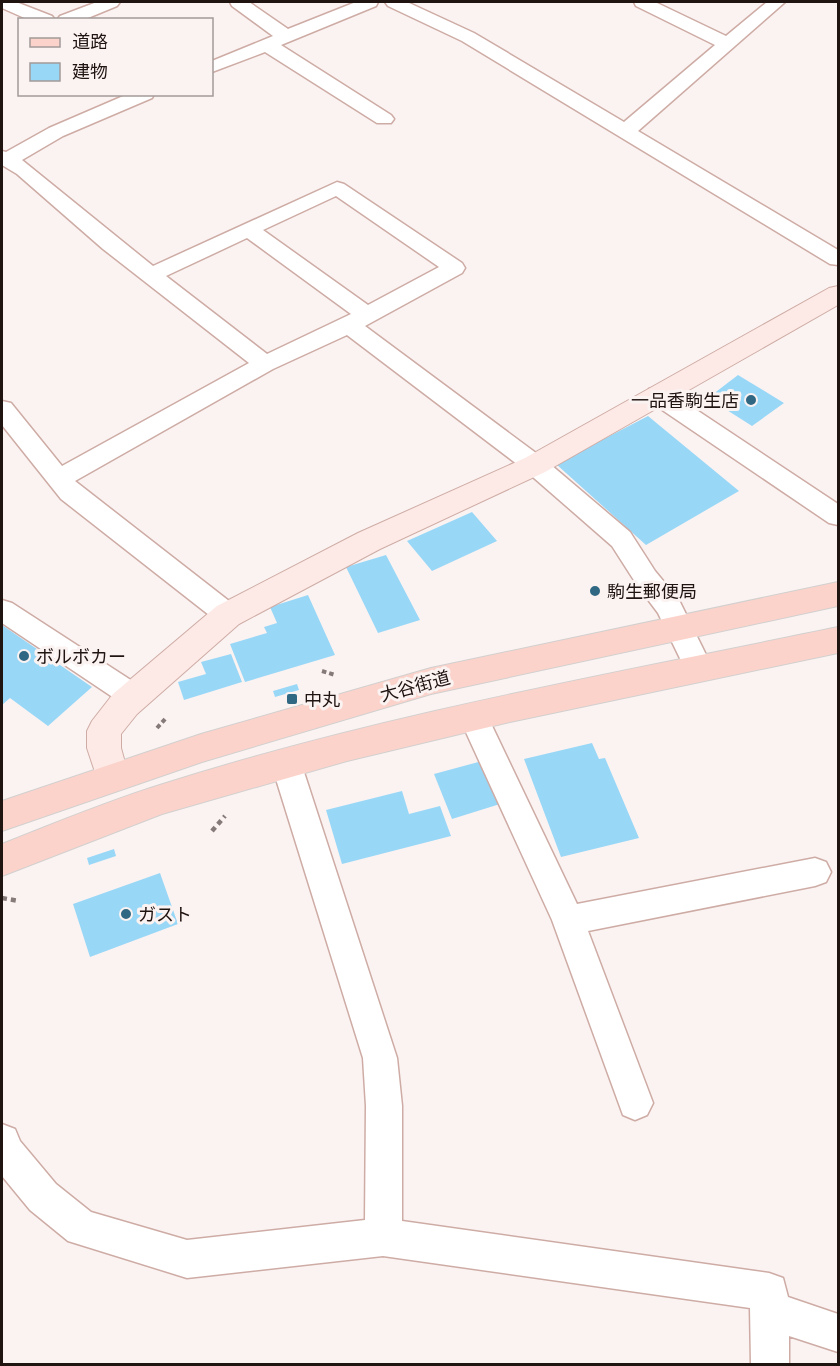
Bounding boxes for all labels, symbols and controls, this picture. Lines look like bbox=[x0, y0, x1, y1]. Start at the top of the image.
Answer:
legend bbox=[18, 18, 213, 96]
text: 道路 bbox=[72, 31, 108, 52]
text: 建物 bbox=[72, 61, 108, 82]
place label: 一品香駒生店 bbox=[631, 390, 739, 411]
marker: 一品香駒生店 bbox=[744, 393, 758, 407]
place label: 駒生郵便局 bbox=[607, 581, 697, 602]
marker: 駒生郵便局 bbox=[588, 584, 602, 598]
place label: ボルボカー bbox=[36, 646, 126, 667]
marker: ボルボカー bbox=[17, 649, 31, 663]
street label: 大谷街道 bbox=[378, 667, 452, 705]
place label: 中丸 bbox=[304, 689, 340, 710]
marker: 中丸 bbox=[285, 692, 299, 706]
place label: ガスト bbox=[138, 904, 192, 925]
marker: ガスト bbox=[119, 907, 133, 921]

